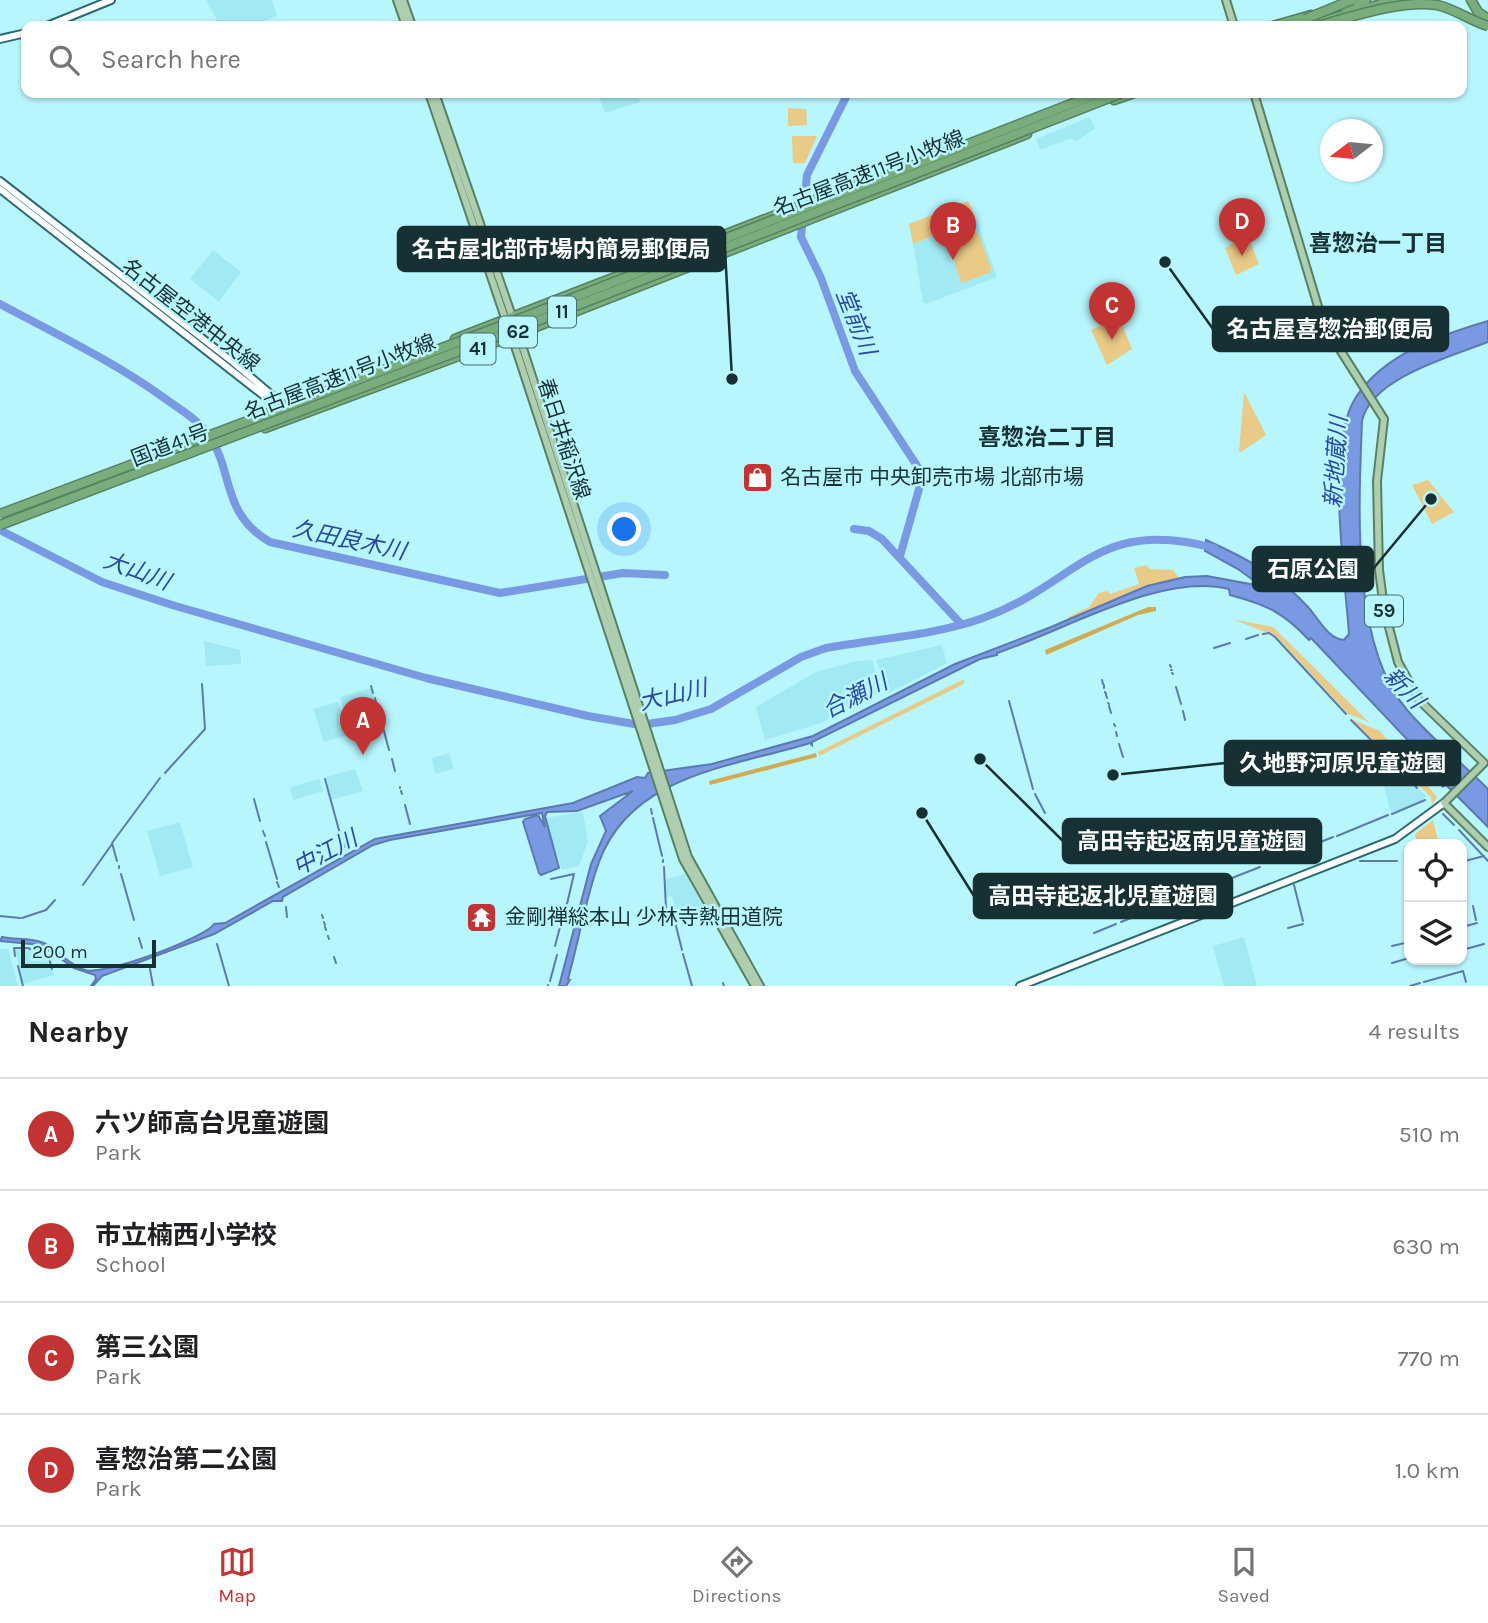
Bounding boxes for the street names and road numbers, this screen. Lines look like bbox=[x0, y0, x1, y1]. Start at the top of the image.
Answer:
street label: 名古屋高速11号小牧線 bbox=[770, 125, 968, 221]
street label: 名古屋空港中央線 bbox=[117, 254, 265, 376]
road number: 11 bbox=[548, 296, 576, 328]
road number: 62 bbox=[499, 316, 537, 348]
street label: 名古屋高速11号小牧線 bbox=[241, 329, 439, 425]
road number: 41 bbox=[461, 334, 496, 364]
street label: 春日井稲沢線 bbox=[533, 375, 595, 503]
street label: 国道41号 bbox=[128, 419, 212, 471]
road number: 59 bbox=[1365, 596, 1403, 626]

